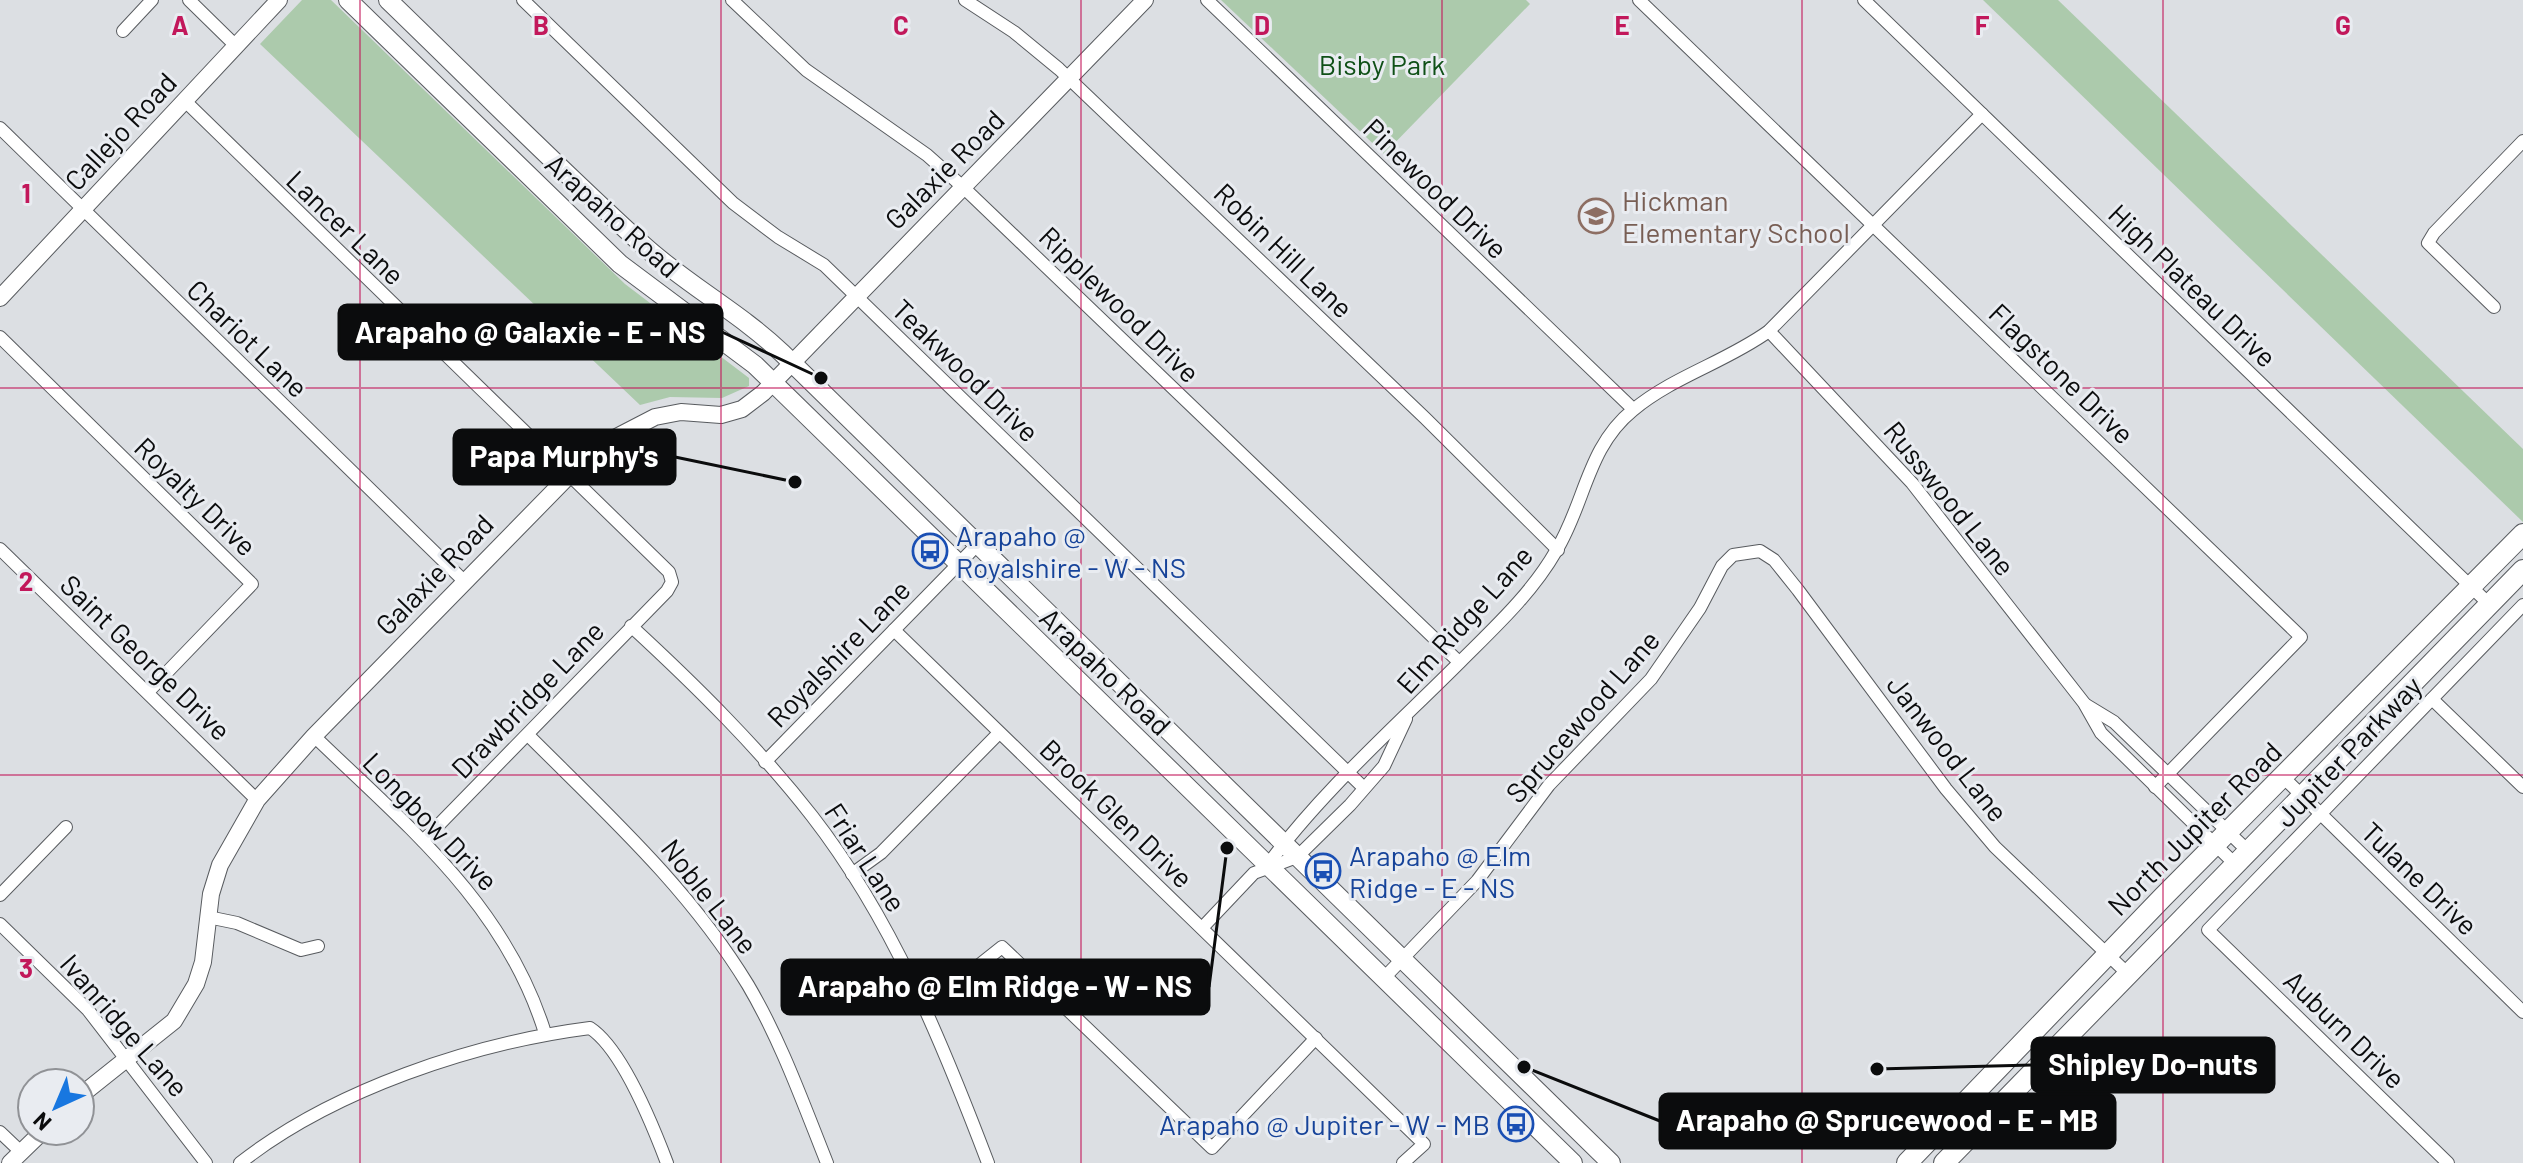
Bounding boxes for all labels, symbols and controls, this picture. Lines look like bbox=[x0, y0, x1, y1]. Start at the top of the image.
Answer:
text: A bbox=[171, 9, 189, 40]
text: B bbox=[533, 9, 549, 40]
text: C bbox=[893, 9, 909, 40]
text: D bbox=[1254, 9, 1270, 40]
text: E bbox=[1614, 9, 1630, 40]
text: F bbox=[1975, 9, 1990, 40]
text: G bbox=[2335, 9, 2351, 40]
park label: Bisby Park bbox=[1319, 47, 1445, 81]
street label: Callejo Road bbox=[57, 65, 183, 197]
street label: Galaxie Road bbox=[877, 102, 1011, 236]
street label: Pinewood Drive bbox=[1357, 111, 1515, 265]
street label: Arapaho Road bbox=[539, 146, 687, 284]
street label: Lancer Lane bbox=[280, 163, 412, 291]
street label: Robin Hill Lane bbox=[1208, 175, 1360, 325]
text: 1 bbox=[21, 177, 31, 208]
place label: Hickman Elementary School bbox=[1622, 183, 1850, 249]
street label: High Plateau Drive bbox=[2102, 196, 2284, 374]
school or university icon: Hickman Elementary School bbox=[1577, 197, 1615, 235]
street label: Ripplewood Drive bbox=[1033, 219, 1207, 389]
street label: Chariot Lane bbox=[181, 272, 315, 404]
street label: Teakwood Drive bbox=[886, 292, 1046, 448]
street label: Flagstone Drive bbox=[1983, 296, 2141, 450]
callout: Arapaho @ Galaxie - E - NS bbox=[339, 305, 722, 359]
text: Arapaho @ Galaxie - E - NS bbox=[354, 313, 706, 349]
street label: Russwood Lane bbox=[1877, 414, 2023, 582]
street label: Royalty Drive bbox=[128, 430, 264, 562]
callout: Papa Murphy's bbox=[454, 430, 675, 484]
text: Papa Murphy's bbox=[470, 437, 659, 473]
street label: Galaxie Road bbox=[368, 506, 500, 642]
place label: Arapaho @ Royalshire - W - NS bbox=[956, 518, 1186, 584]
bus stop icon: Arapaho @ Royalshire - W - NS bbox=[911, 532, 949, 570]
street label: Elm Ridge Lane bbox=[1389, 538, 1539, 700]
text: 2 bbox=[19, 565, 33, 596]
street label: Saint George Drive bbox=[54, 567, 238, 747]
street label: Royalshire Lane bbox=[759, 572, 917, 734]
street label: Arapaho Road bbox=[1033, 600, 1179, 742]
street label: Drawbridge Lane bbox=[443, 613, 611, 785]
street label: Sprucewood Lane bbox=[1498, 623, 1666, 809]
street label: Janwood Lane bbox=[1880, 668, 2016, 828]
street label: Jupiter Parkway bbox=[2268, 669, 2428, 833]
street label: Brook Glen Drive bbox=[1033, 732, 1201, 894]
street label: North Jupiter Road bbox=[2100, 734, 2288, 922]
street label: Longbow Drive bbox=[357, 745, 505, 897]
street label: Friar Lane bbox=[818, 796, 914, 918]
street label: Tulane Drive bbox=[2355, 814, 2485, 942]
street label: Noble Lane bbox=[655, 832, 765, 960]
place label: Arapaho @ Elm Ridge - E - NS bbox=[1349, 838, 1531, 904]
bus stop icon: Arapaho @ Elm Ridge - E - NS bbox=[1304, 852, 1342, 890]
street label: Ivanridge Lane bbox=[54, 947, 196, 1103]
text: 3 bbox=[19, 952, 33, 983]
callout: Arapaho @ Elm Ridge - W - NS bbox=[782, 960, 1209, 1014]
street label: Auburn Drive bbox=[2277, 963, 2413, 1095]
text: Arapaho @ Elm Ridge - W - NS bbox=[798, 967, 1192, 1003]
callout: Shipley Do-nuts bbox=[2032, 1038, 2274, 1092]
text: Shipley Do-nuts bbox=[2048, 1045, 2258, 1081]
north arrow bbox=[16, 1067, 96, 1147]
callout: Arapaho @ Sprucewood - E - MB bbox=[1660, 1094, 2115, 1148]
text: Arapaho @ Sprucewood - E - MB bbox=[1676, 1101, 2098, 1137]
bus stop icon: Arapaho @ Jupiter - W - MB bbox=[1497, 1105, 1535, 1143]
place label: Arapaho @ Jupiter - W - MB bbox=[1159, 1107, 1490, 1141]
text: N bbox=[27, 1108, 56, 1137]

